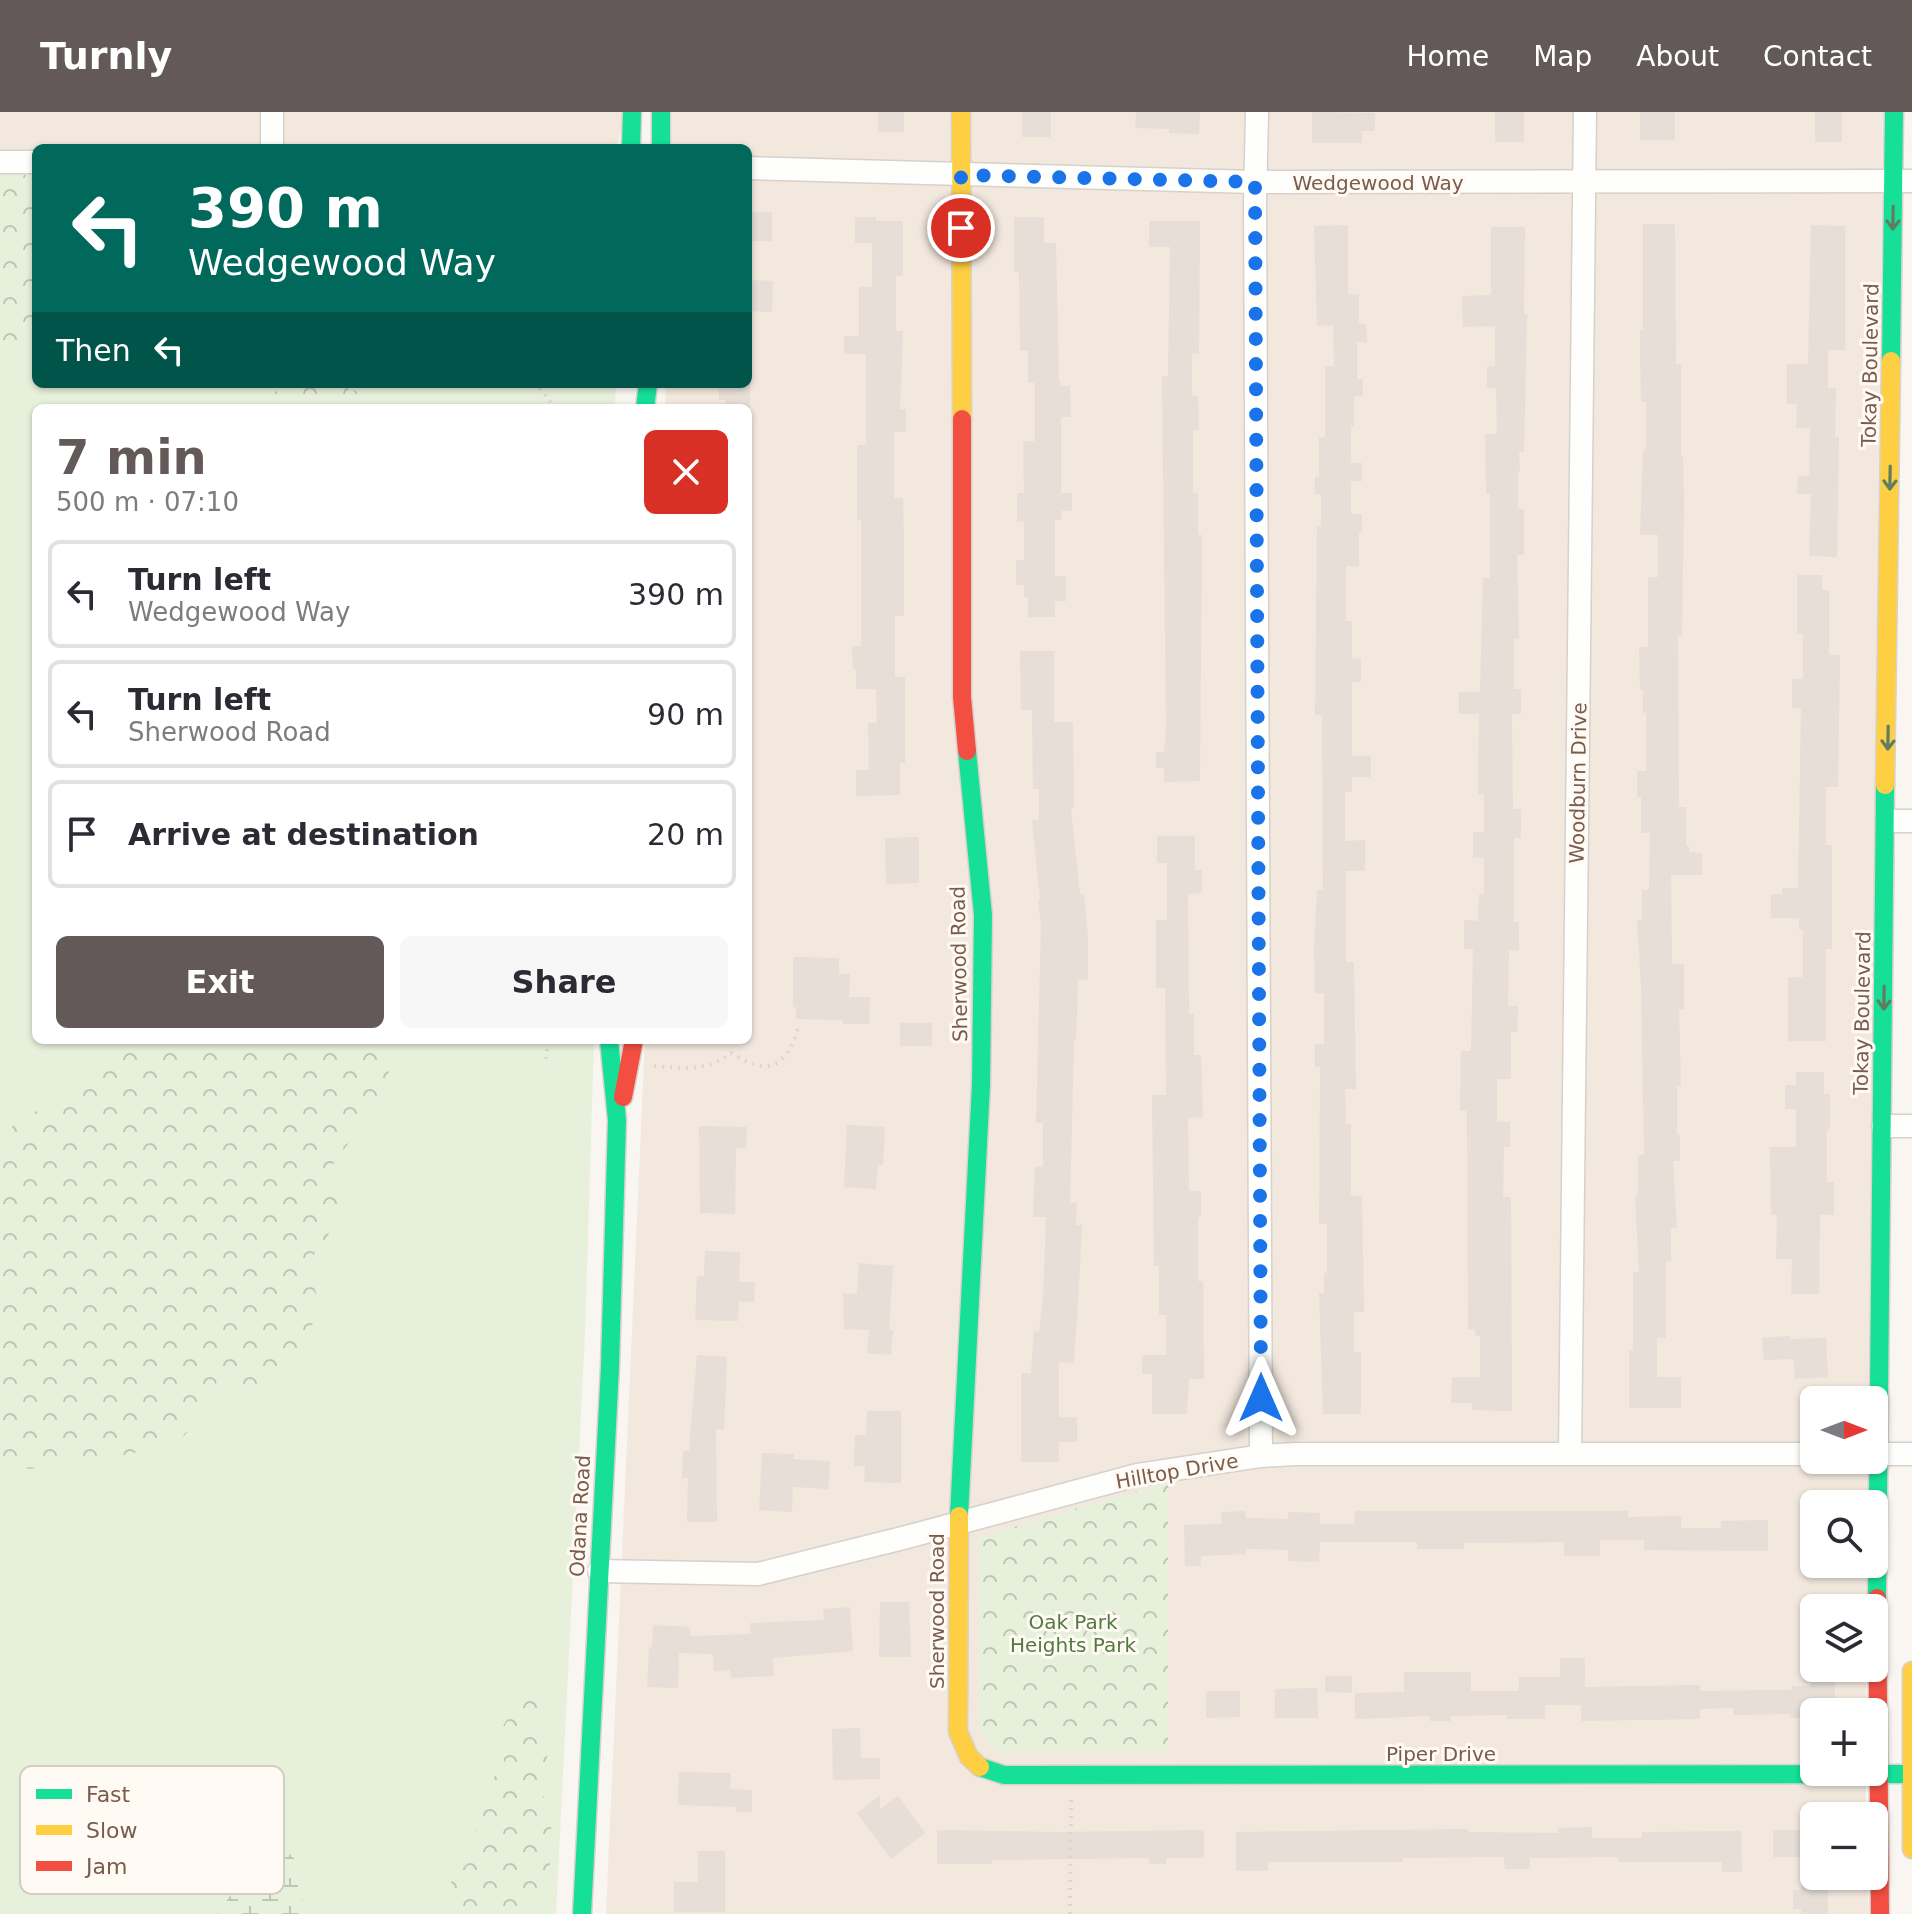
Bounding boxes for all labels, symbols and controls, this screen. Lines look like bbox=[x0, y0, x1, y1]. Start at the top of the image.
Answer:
text: Turnly bbox=[40, 34, 172, 78]
text: Home bbox=[1406, 40, 1489, 73]
text: Map bbox=[1533, 40, 1592, 73]
text: About bbox=[1636, 40, 1719, 73]
text: Contact bbox=[1763, 40, 1872, 73]
street label: Wedgewood Way bbox=[1292, 171, 1464, 195]
text: 390 m bbox=[188, 175, 383, 240]
icon: left bbox=[56, 176, 160, 280]
pin bbox=[927, 194, 995, 262]
one-way arrow bbox=[1885, 204, 1901, 231]
icon: arrive bbox=[939, 206, 983, 250]
text: Wedgewood Way bbox=[188, 242, 496, 283]
street label: Tokay Boulevard bbox=[1857, 283, 1883, 448]
icon: left bbox=[147, 328, 191, 372]
text: Then bbox=[56, 333, 131, 368]
text: 7 min bbox=[56, 429, 207, 485]
button: close bbox=[644, 430, 728, 514]
one-way arrow bbox=[1883, 464, 1898, 491]
text: 500 m · 07:10 bbox=[56, 487, 239, 517]
text: Turn left bbox=[128, 562, 271, 597]
icon: left bbox=[60, 572, 104, 616]
text: 390 m bbox=[628, 577, 724, 612]
text: Wedgewood Way bbox=[128, 597, 350, 627]
text: Turn left bbox=[128, 682, 271, 717]
icon: left bbox=[60, 692, 104, 736]
text: 90 m bbox=[647, 697, 724, 732]
street label: Woodburn Drive bbox=[1565, 702, 1591, 864]
text: Sherwood Road bbox=[128, 717, 331, 747]
one-way arrow bbox=[1880, 724, 1896, 751]
icon: arrive bbox=[60, 812, 104, 856]
text: Arrive at destination bbox=[128, 817, 479, 852]
text: 20 m bbox=[647, 817, 724, 852]
street label: Sherwood Road bbox=[946, 886, 972, 1042]
street label: Tokay Boulevard bbox=[1849, 931, 1875, 1096]
button: Exit bbox=[56, 936, 384, 1028]
button: Share bbox=[400, 936, 728, 1028]
one-way arrow bbox=[1877, 984, 1892, 1011]
position arrow bbox=[1219, 1356, 1303, 1440]
north arrow bbox=[1800, 1386, 1888, 1474]
map controls bbox=[1800, 1386, 1888, 1890]
street label: Hilltop Drive bbox=[1114, 1448, 1240, 1494]
street label: Odana Road bbox=[565, 1454, 595, 1578]
button: search bbox=[1800, 1490, 1888, 1578]
street label: Sherwood Road bbox=[925, 1533, 949, 1689]
button: layers bbox=[1800, 1594, 1888, 1682]
park label: Oak Park Heights Park bbox=[1010, 1610, 1136, 1657]
button: + bbox=[1800, 1698, 1888, 1786]
street label: Piper Drive bbox=[1386, 1742, 1496, 1766]
legend bbox=[20, 1766, 284, 1894]
text: Fast bbox=[86, 1782, 131, 1807]
button: − bbox=[1800, 1802, 1888, 1890]
text: Slow bbox=[86, 1818, 138, 1843]
text: Jam bbox=[84, 1854, 127, 1879]

